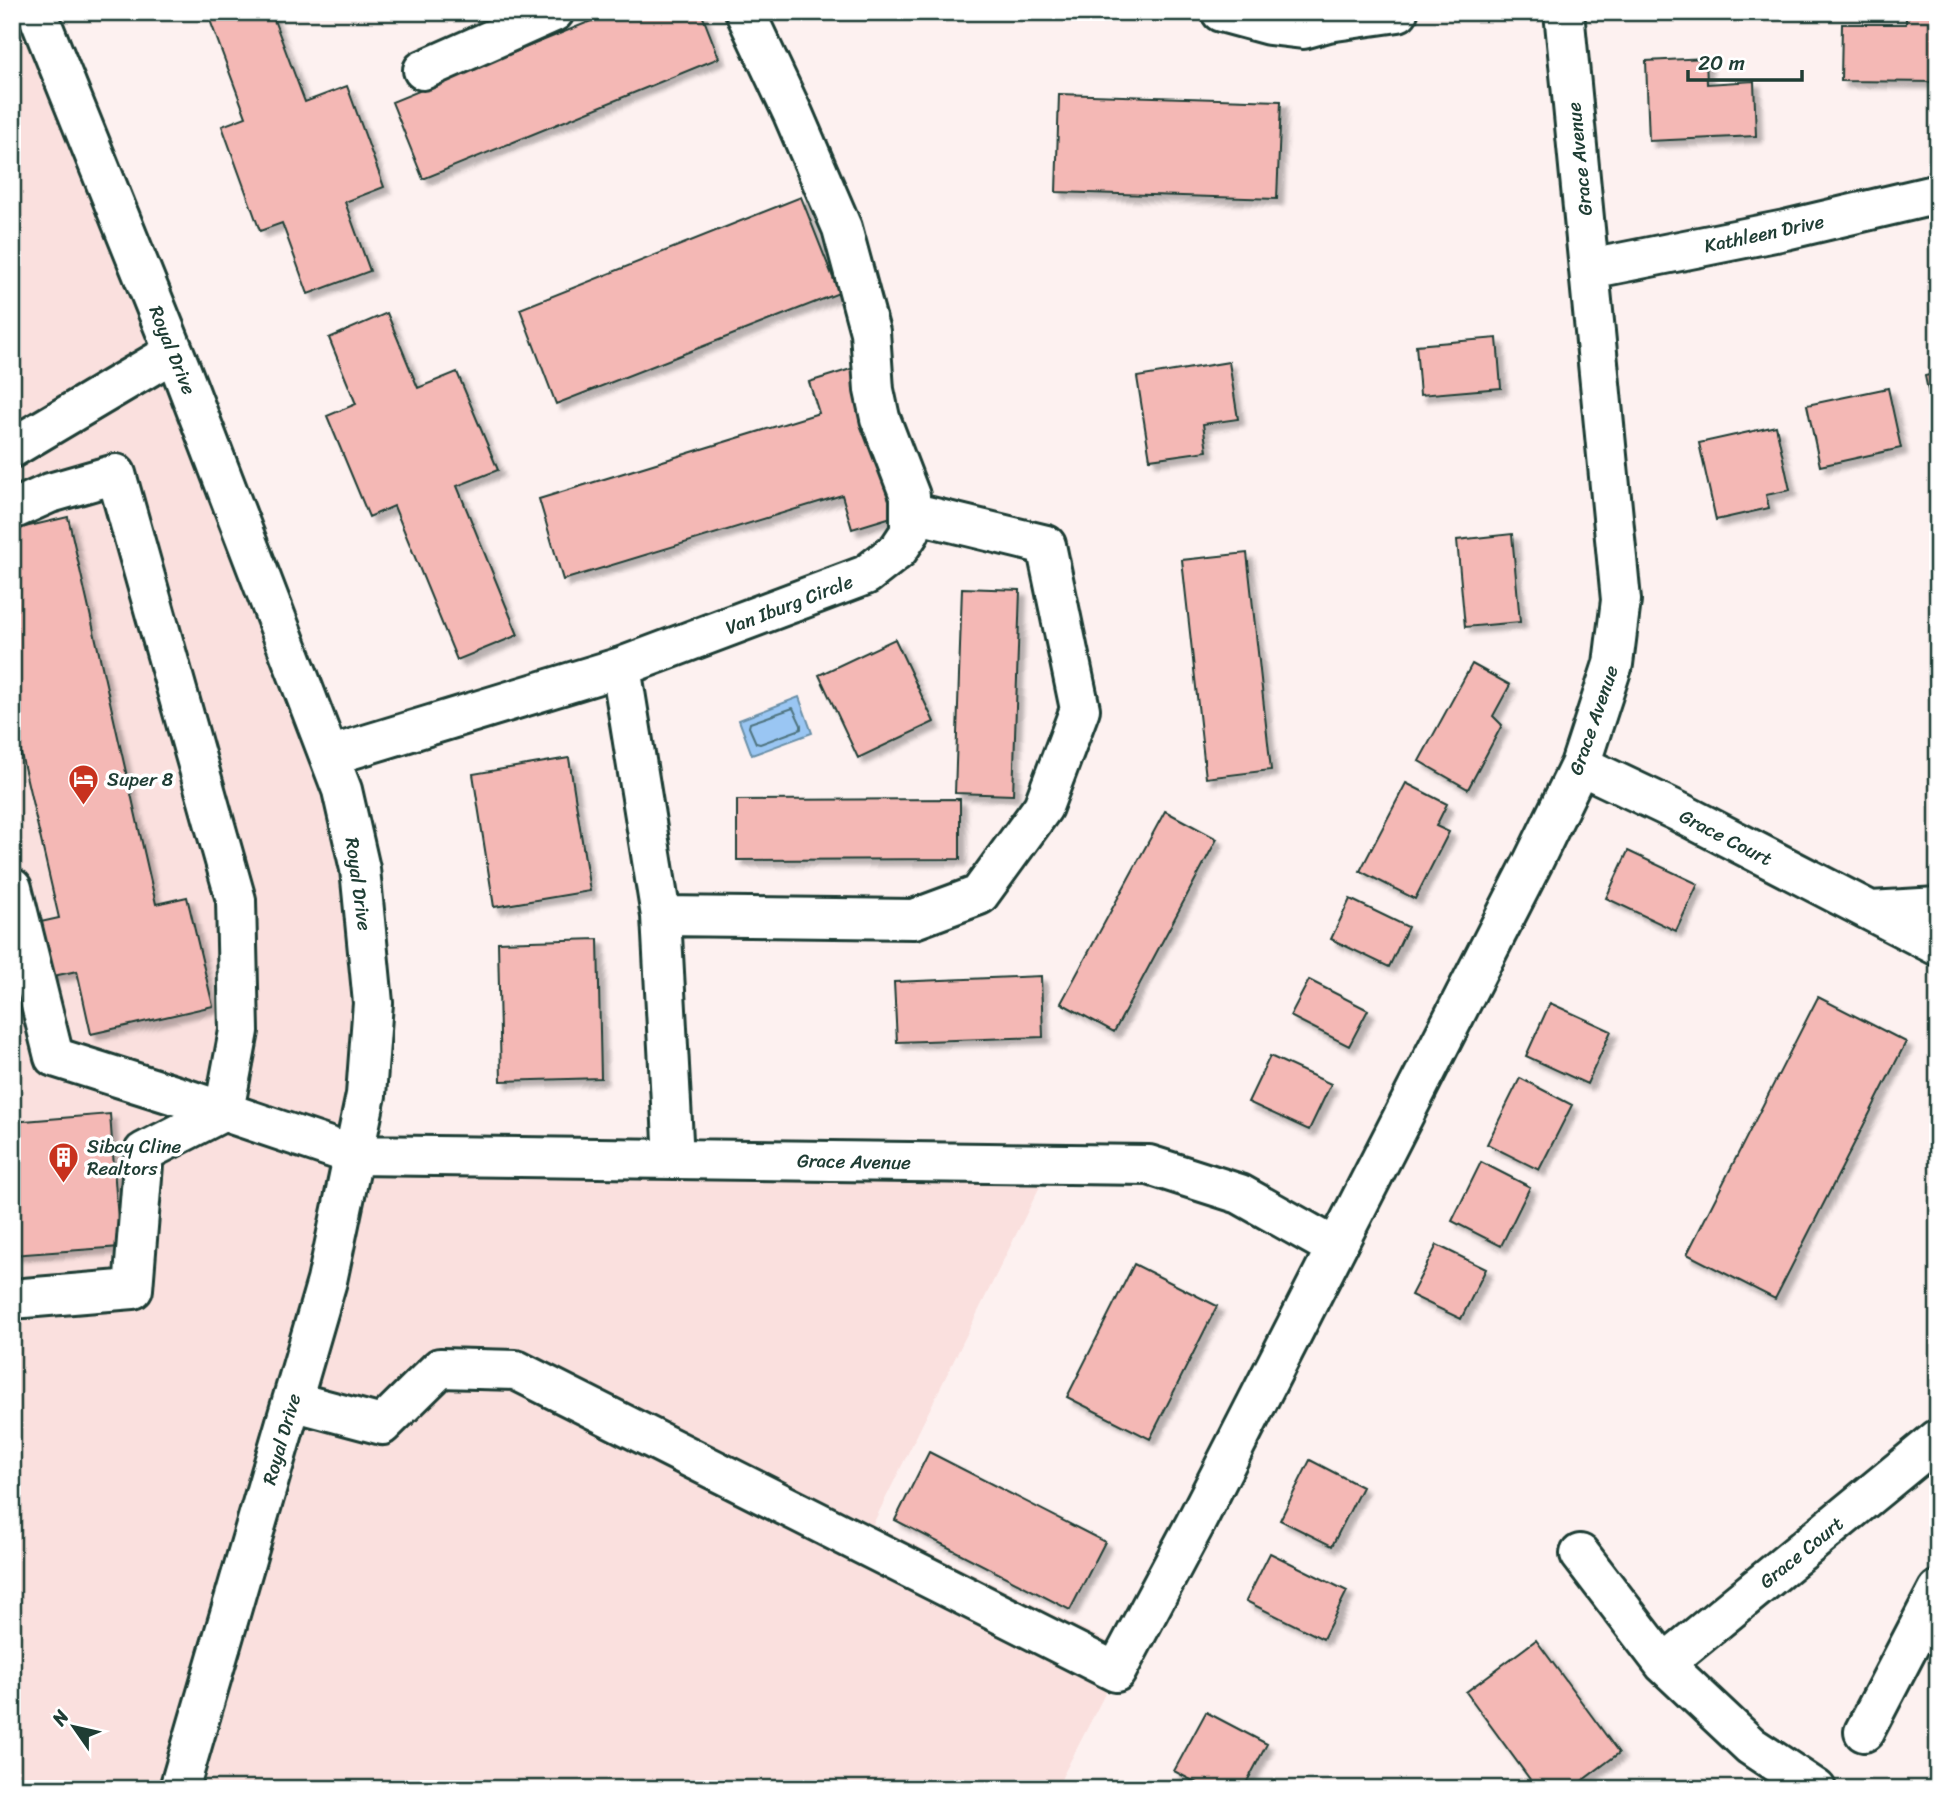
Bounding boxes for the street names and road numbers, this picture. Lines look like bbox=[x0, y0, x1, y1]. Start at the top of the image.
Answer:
street label: Grace Avenue bbox=[1557, 100, 1602, 217]
street label: Kathleen Drive bbox=[1701, 205, 1827, 262]
street label: Royal Drive bbox=[140, 300, 206, 400]
street label: Van Iburg Circle bbox=[721, 565, 858, 644]
street label: Grace Avenue bbox=[1559, 661, 1628, 779]
street label: Grace Court bbox=[1673, 800, 1778, 875]
street label: Royal Drive bbox=[336, 835, 381, 933]
street label: Grace Avenue bbox=[797, 1144, 911, 1179]
street label: Royal Drive bbox=[253, 1389, 310, 1489]
street label: Grace Court bbox=[1752, 1508, 1851, 1597]

